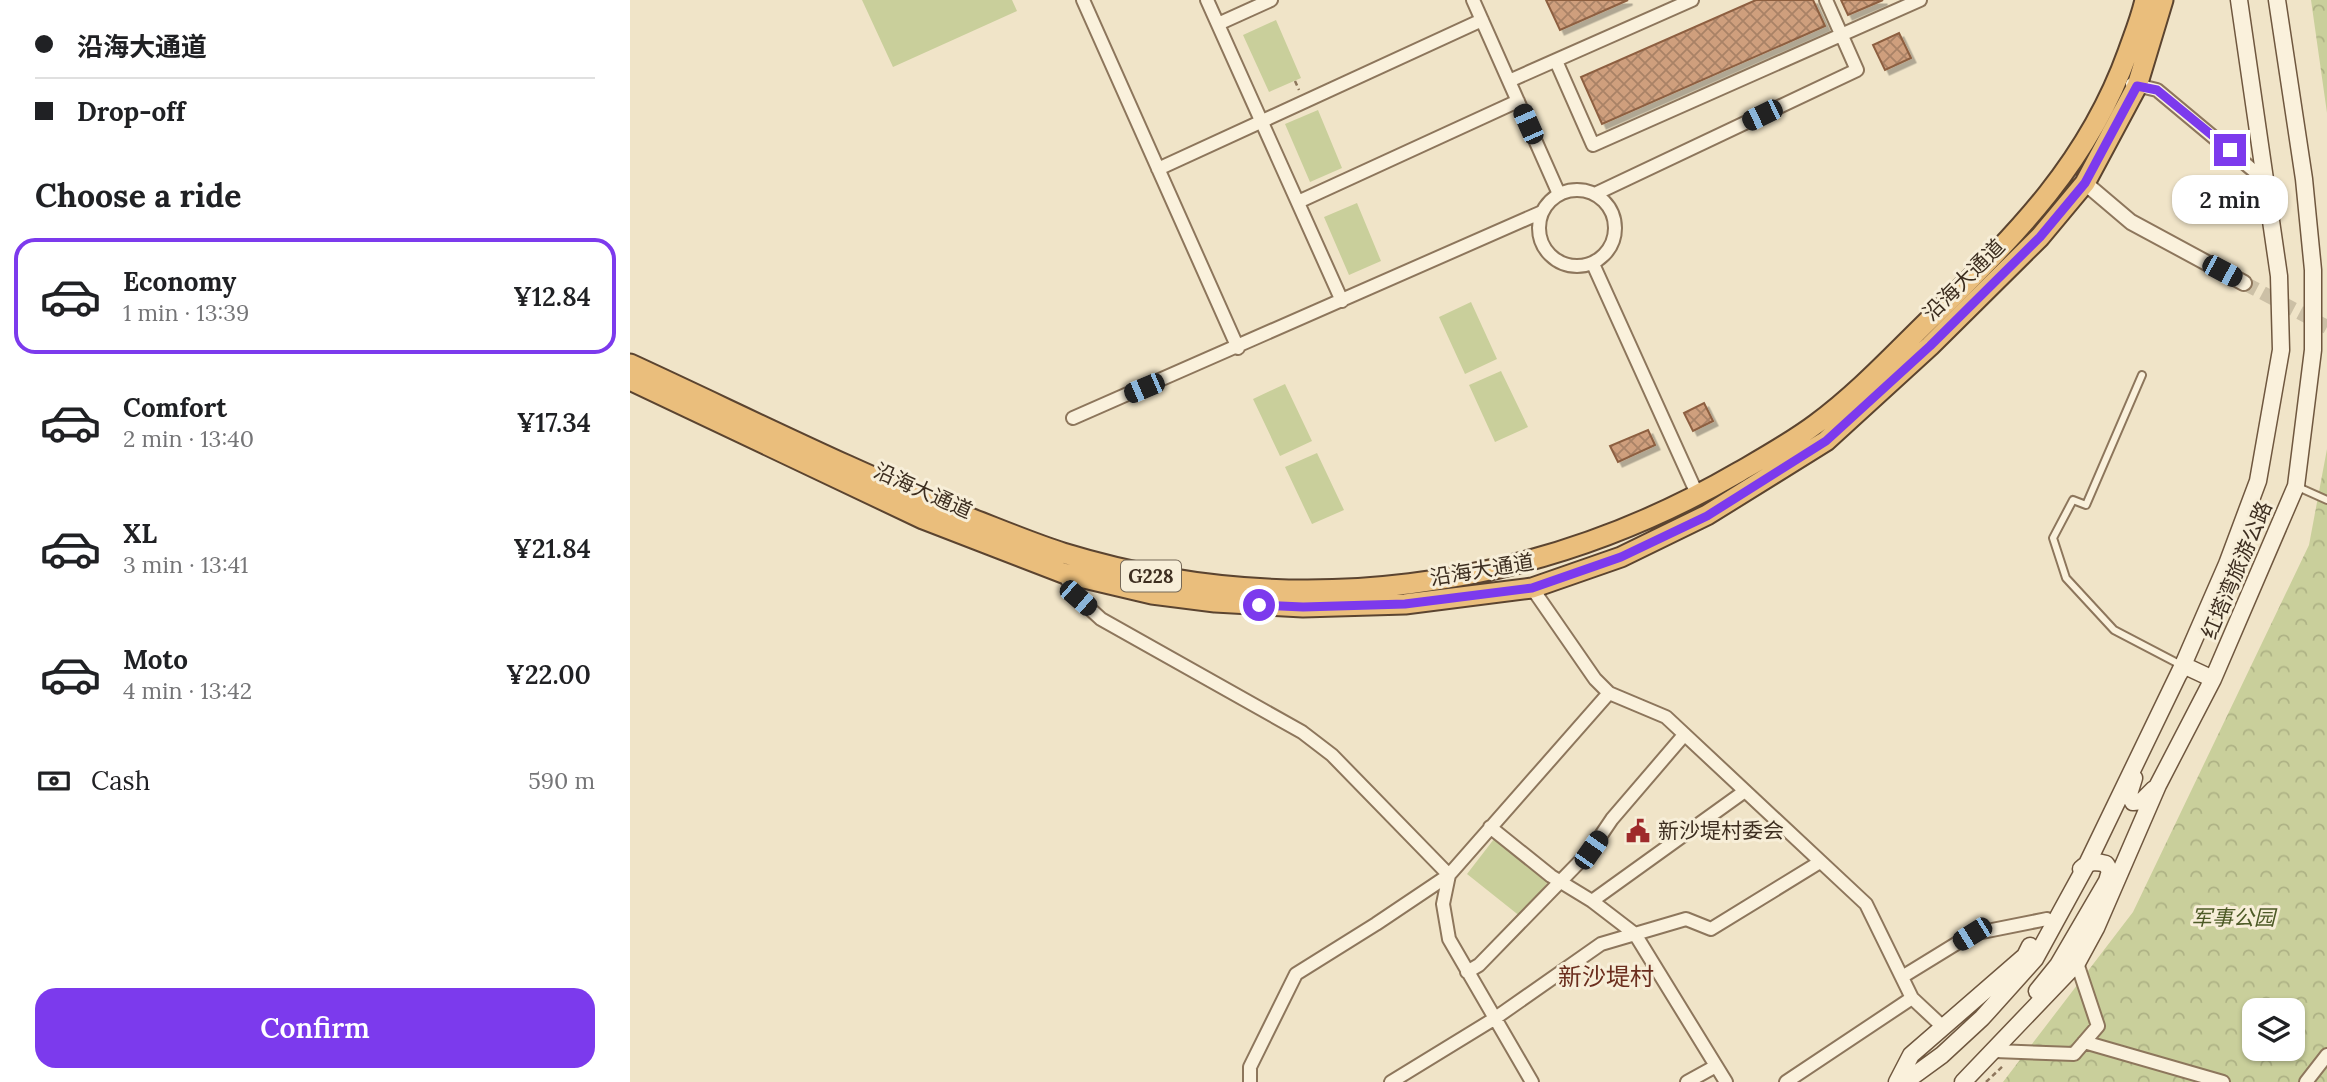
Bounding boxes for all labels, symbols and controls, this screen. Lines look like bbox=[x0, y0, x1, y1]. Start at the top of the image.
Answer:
text: 沿海大通道 bbox=[77, 30, 207, 63]
text: Drop-off bbox=[77, 95, 185, 128]
car bbox=[1739, 96, 1786, 134]
car bbox=[1510, 101, 1547, 147]
route end bbox=[2214, 134, 2246, 166]
callout: 2 min bbox=[2172, 174, 2288, 224]
text: Choose a ride bbox=[35, 175, 242, 216]
text: 2 min bbox=[2200, 185, 2260, 214]
street label: 沿海大通道 bbox=[1917, 233, 2010, 326]
car bbox=[2199, 252, 2246, 290]
icon: car bbox=[39, 265, 102, 328]
text: Economy bbox=[123, 265, 236, 298]
text: ¥12.84 bbox=[513, 280, 591, 313]
text: 1 min · 13:39 bbox=[123, 298, 249, 327]
car bbox=[1121, 370, 1168, 406]
icon: car bbox=[39, 391, 102, 454]
text: Comfort bbox=[123, 391, 227, 424]
text: ¥17.34 bbox=[517, 406, 591, 439]
text: 2 min · 13:40 bbox=[123, 424, 254, 453]
street label: 沿海大通道 bbox=[870, 457, 977, 524]
street label: 红塔湾旅游公路 bbox=[2195, 497, 2278, 643]
icon: car bbox=[39, 517, 102, 580]
text: XL bbox=[123, 517, 157, 550]
text: ¥21.84 bbox=[513, 532, 591, 565]
street label: 沿海大通道 bbox=[1428, 548, 1536, 591]
text: 3 min · 13:41 bbox=[123, 550, 248, 579]
road number: G228 bbox=[1121, 561, 1181, 592]
car bbox=[1056, 576, 1101, 620]
route start bbox=[1243, 589, 1275, 621]
icon: car bbox=[39, 643, 102, 706]
text: Moto bbox=[123, 643, 188, 676]
text: ¥22.00 bbox=[506, 658, 591, 691]
text: 4 min · 13:42 bbox=[123, 676, 252, 705]
icon: cash bbox=[35, 762, 73, 800]
text: Cash bbox=[91, 764, 150, 797]
text: 590 m bbox=[528, 766, 595, 795]
public building icon: 新沙堤村委会 bbox=[1624, 817, 1652, 845]
place label: 新沙堤村委会 bbox=[1658, 817, 1784, 844]
car bbox=[1571, 827, 1612, 873]
park label: 军事公园 bbox=[2191, 904, 2278, 931]
car bbox=[1949, 914, 1996, 954]
district label: 新沙堤村 bbox=[1558, 961, 1654, 992]
button: Confirm bbox=[35, 988, 595, 1068]
map controls bbox=[2242, 998, 2305, 1061]
button: layers bbox=[2242, 998, 2305, 1061]

